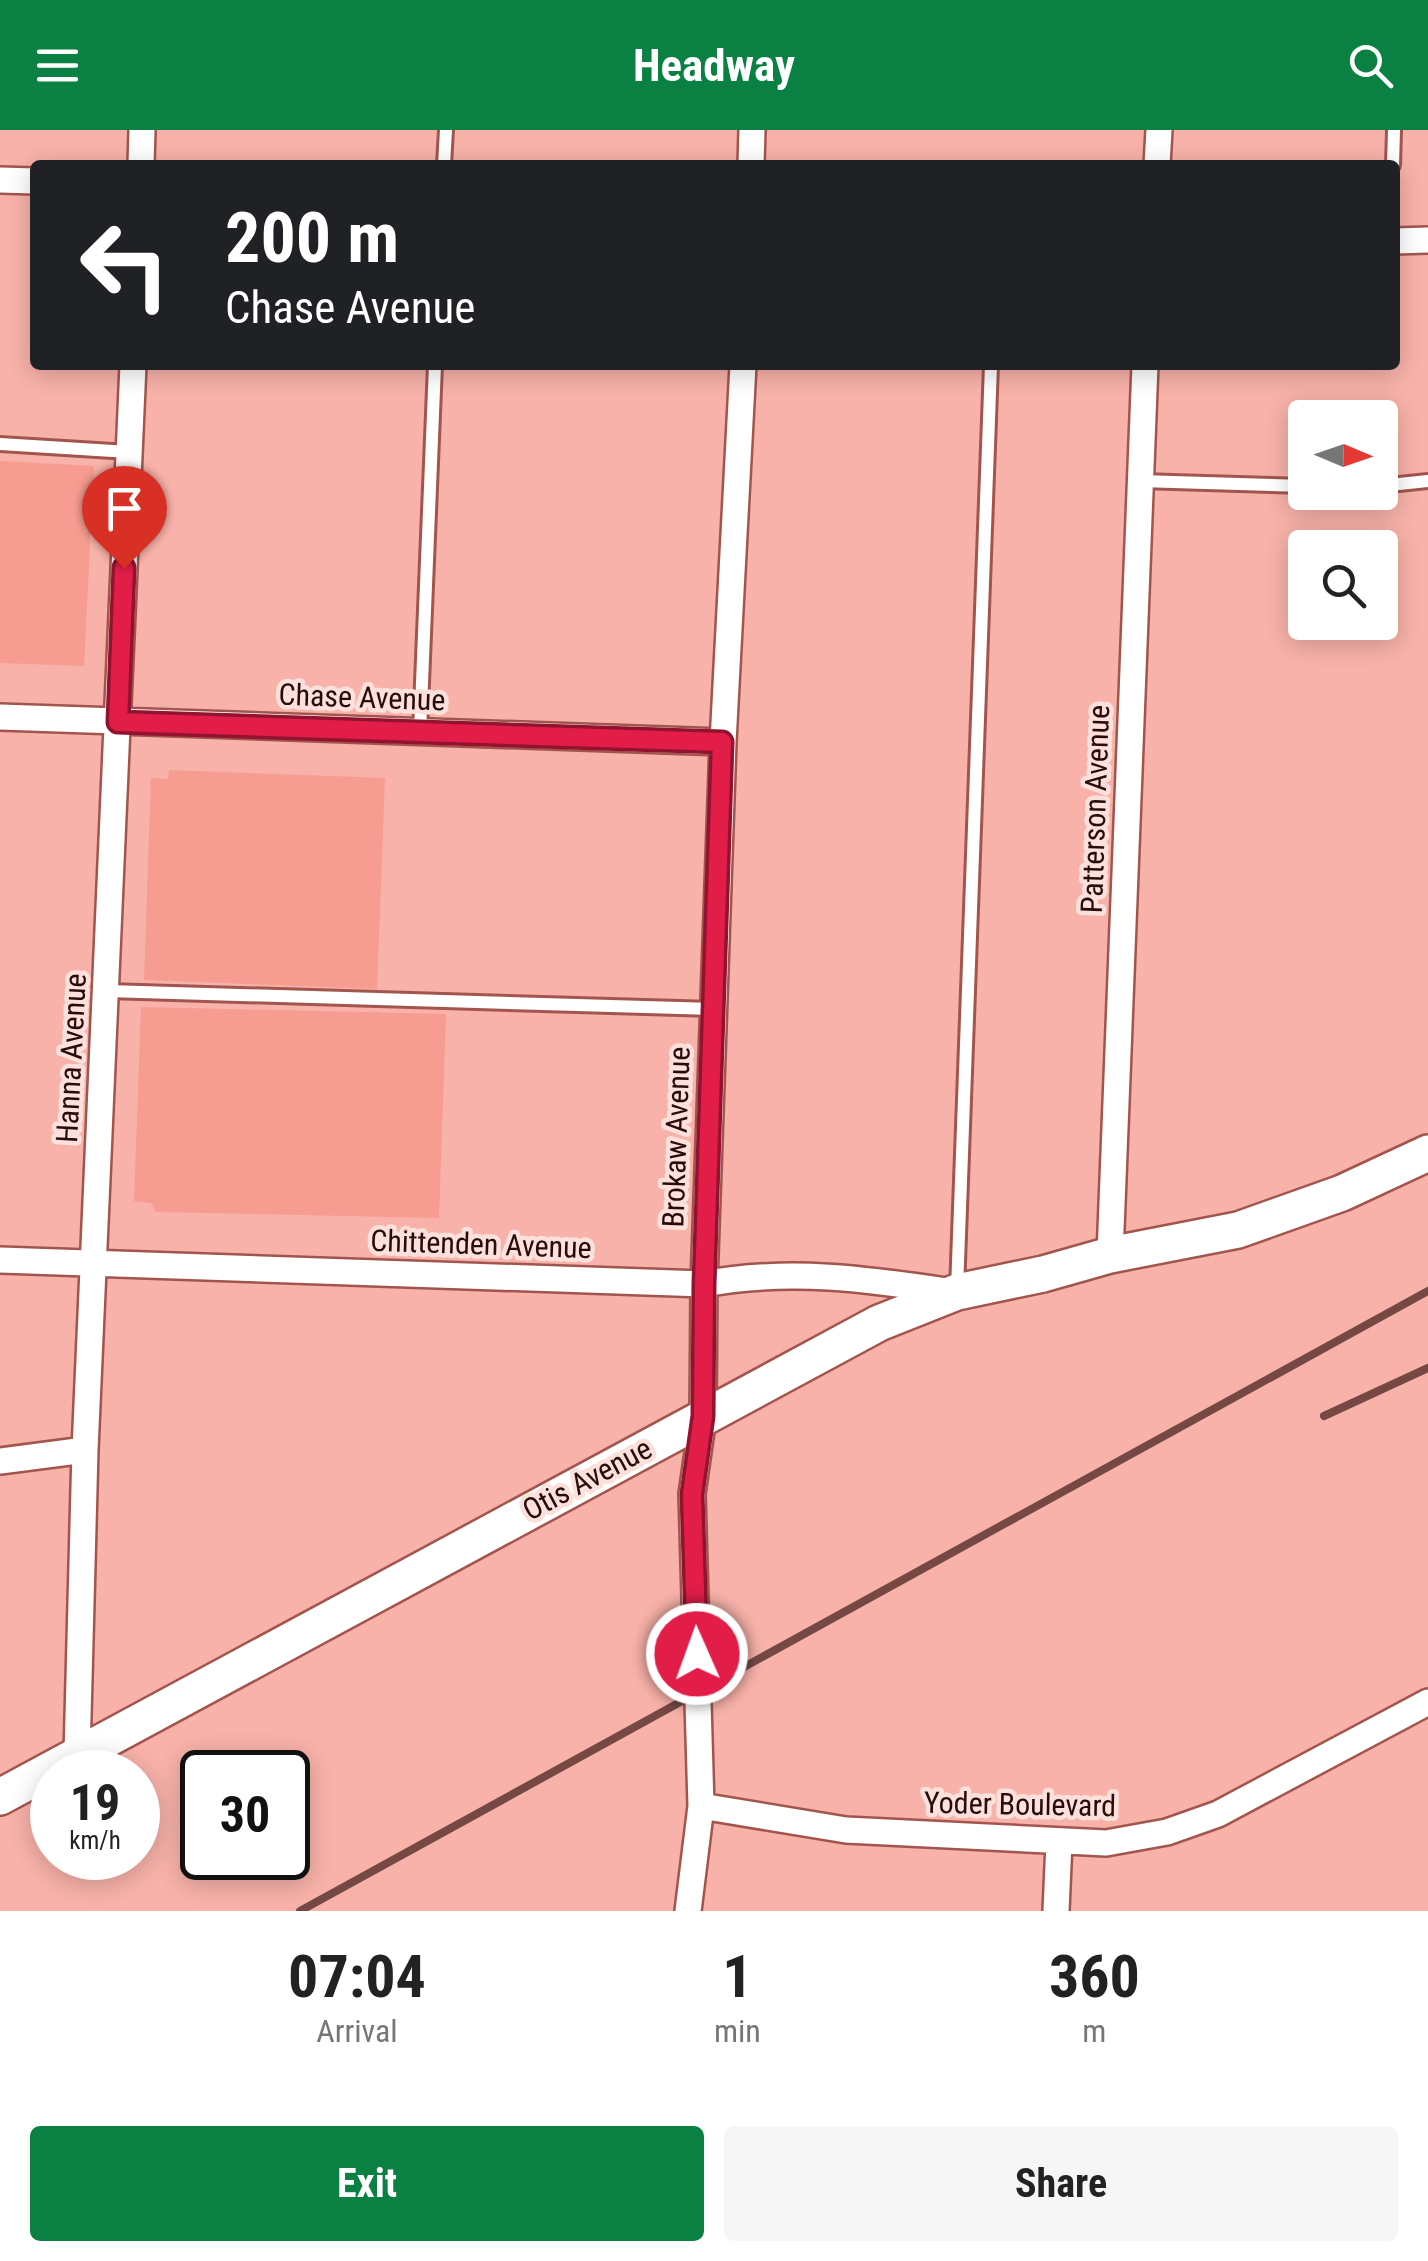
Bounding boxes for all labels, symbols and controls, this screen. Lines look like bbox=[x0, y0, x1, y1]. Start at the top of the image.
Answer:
icon: menu bbox=[30, 38, 85, 93]
icon: search bbox=[1343, 38, 1398, 93]
text: Headway bbox=[633, 39, 795, 92]
text: 200 m bbox=[225, 197, 399, 279]
icon: left bbox=[60, 200, 190, 330]
text: Chase Avenue bbox=[225, 281, 475, 334]
north arrow bbox=[1288, 400, 1398, 510]
map controls bbox=[1288, 400, 1398, 640]
pin bbox=[82, 466, 167, 569]
icon: arrive bbox=[97, 481, 152, 536]
button: search bbox=[1288, 530, 1398, 640]
street label: Chase Avenue bbox=[278, 677, 446, 717]
street label: Patterson Avenue bbox=[1074, 704, 1116, 914]
street label: Hanna Avenue bbox=[49, 972, 93, 1144]
street label: Brokaw Avenue bbox=[655, 1046, 697, 1228]
street label: Chittenden Avenue bbox=[370, 1223, 592, 1265]
street label: Otis Avenue bbox=[517, 1431, 657, 1527]
position arrow bbox=[645, 1602, 749, 1706]
speed limit sign: 30 bbox=[180, 1750, 310, 1880]
text: 19 bbox=[70, 1774, 120, 1832]
street label: Yoder Boulevard bbox=[924, 1785, 1116, 1823]
text: km/h bbox=[69, 1826, 121, 1855]
text: 07:04 bbox=[288, 1941, 426, 2012]
text: 1 bbox=[722, 1941, 753, 2012]
text: 360 bbox=[1049, 1941, 1140, 2012]
text: Arrival bbox=[316, 2012, 398, 2050]
text: min bbox=[714, 2012, 761, 2050]
text: m bbox=[1082, 2012, 1106, 2050]
button: Exit bbox=[30, 2126, 704, 2241]
button: Share bbox=[724, 2126, 1398, 2241]

